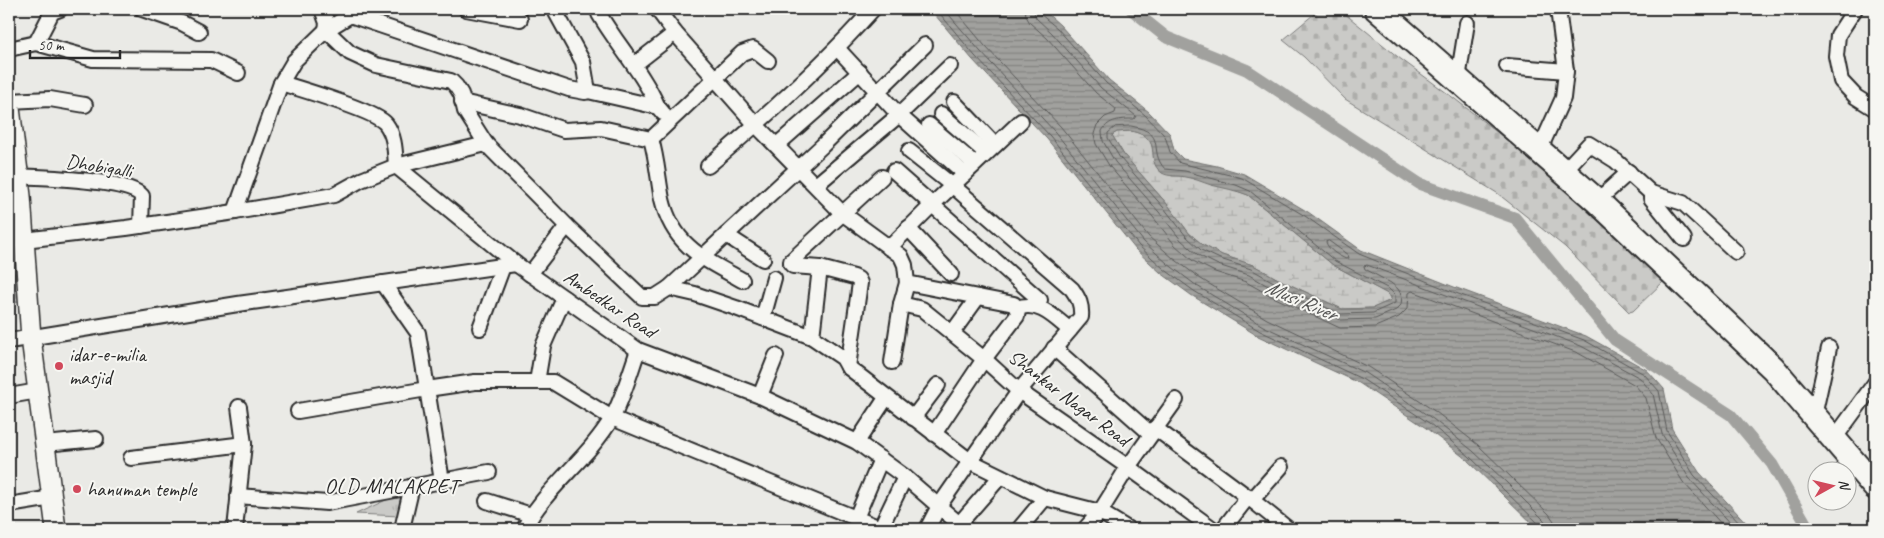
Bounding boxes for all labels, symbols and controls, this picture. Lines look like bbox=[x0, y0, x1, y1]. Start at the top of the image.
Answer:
scale bar bbox=[30, 28, 120, 60]
text: 50 m bbox=[38, 36, 65, 55]
street label: Dhobigalli bbox=[64, 148, 136, 184]
street label: Ambedkar Road bbox=[559, 264, 663, 346]
water label: Musi River bbox=[1262, 273, 1344, 328]
place label: idar-e-milia masjid bbox=[69, 342, 147, 390]
street label: Shankar Nagar Road bbox=[1003, 344, 1137, 454]
marker: idar-e-milia masjid bbox=[53, 360, 65, 372]
north arrow bbox=[1806, 460, 1856, 510]
district label: OLD MALAKPET bbox=[325, 473, 463, 499]
place label: hanuman temple bbox=[87, 477, 198, 502]
text: N bbox=[1835, 479, 1854, 492]
marker: hanuman temple bbox=[71, 483, 83, 495]

